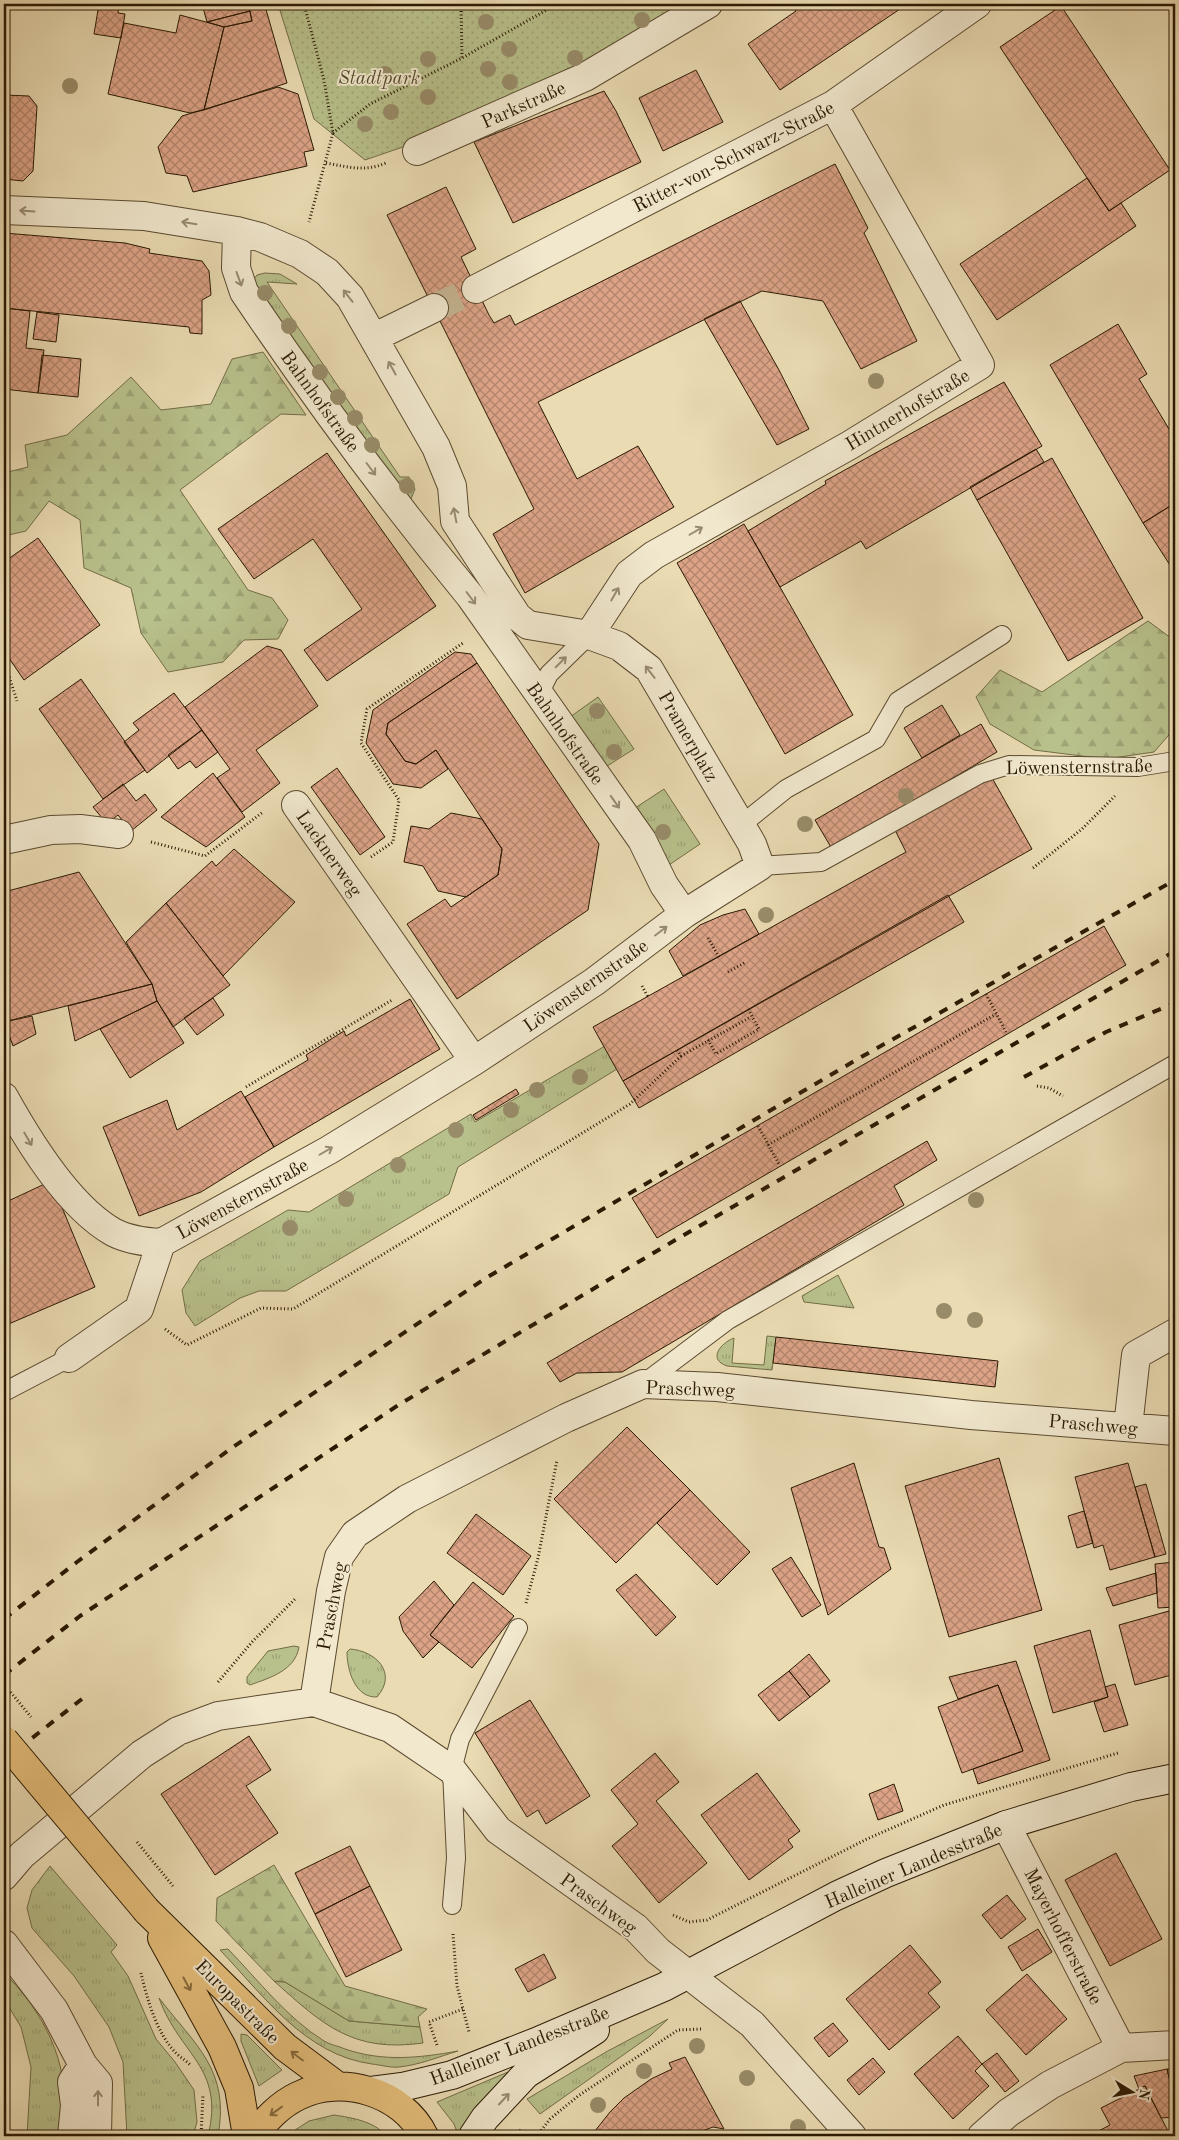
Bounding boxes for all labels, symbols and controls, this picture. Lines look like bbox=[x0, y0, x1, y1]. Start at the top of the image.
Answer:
park label: Stadtpark bbox=[338, 70, 420, 89]
street label: Parkstraße bbox=[479, 79, 569, 133]
street label: Ritter-von-Schwarz-Straße bbox=[631, 99, 838, 217]
one-way arrow bbox=[20, 207, 36, 216]
one-way arrow bbox=[181, 218, 197, 228]
one-way arrow bbox=[235, 270, 244, 286]
one-way arrow bbox=[343, 290, 354, 303]
street label: Bahnhofstraße bbox=[276, 348, 362, 457]
one-way arrow bbox=[387, 360, 397, 375]
street label: Hintnerhofstraße bbox=[843, 367, 973, 456]
one-way arrow bbox=[366, 462, 377, 475]
one-way arrow bbox=[450, 508, 459, 524]
one-way arrow bbox=[689, 525, 703, 535]
one-way arrow bbox=[610, 587, 620, 602]
one-way arrow bbox=[466, 591, 476, 605]
one-way arrow bbox=[555, 656, 567, 668]
one-way arrow bbox=[645, 665, 655, 679]
street label: Bahnhofstraße bbox=[522, 680, 606, 789]
street label: Pramerplatz bbox=[653, 689, 720, 786]
street label: Löwensternstraße bbox=[1005, 758, 1153, 779]
one-way arrow bbox=[610, 795, 620, 809]
street label: Lacknerweg bbox=[292, 808, 365, 901]
one-way arrow bbox=[654, 926, 667, 937]
street label: Löwensternstraße bbox=[521, 937, 652, 1037]
one-way arrow bbox=[24, 1131, 33, 1146]
one-way arrow bbox=[318, 1146, 333, 1156]
street label: Löwensternstraße bbox=[174, 1156, 312, 1244]
street label: Praschweg bbox=[645, 1379, 736, 1402]
street label: Praschweg bbox=[1047, 1413, 1139, 1440]
street label: Praschweg bbox=[316, 1560, 351, 1652]
street label: Halleiner Landesstraße bbox=[823, 1821, 1005, 1913]
street label: Mayerhofferstraße bbox=[1019, 1866, 1104, 2008]
street label: Praschweg bbox=[556, 1871, 640, 1940]
street label: Europastraße bbox=[190, 1957, 282, 2049]
one-way arrow bbox=[182, 1976, 192, 1991]
street label: Halleiner Landesstraße bbox=[427, 2004, 612, 2090]
one-way arrow bbox=[290, 2051, 304, 2061]
north arrow bbox=[1106, 2068, 1156, 2118]
text: N bbox=[1136, 2088, 1152, 2101]
one-way arrow bbox=[93, 2090, 103, 2106]
one-way arrow bbox=[498, 2092, 510, 2105]
one-way arrow bbox=[269, 2106, 283, 2116]

